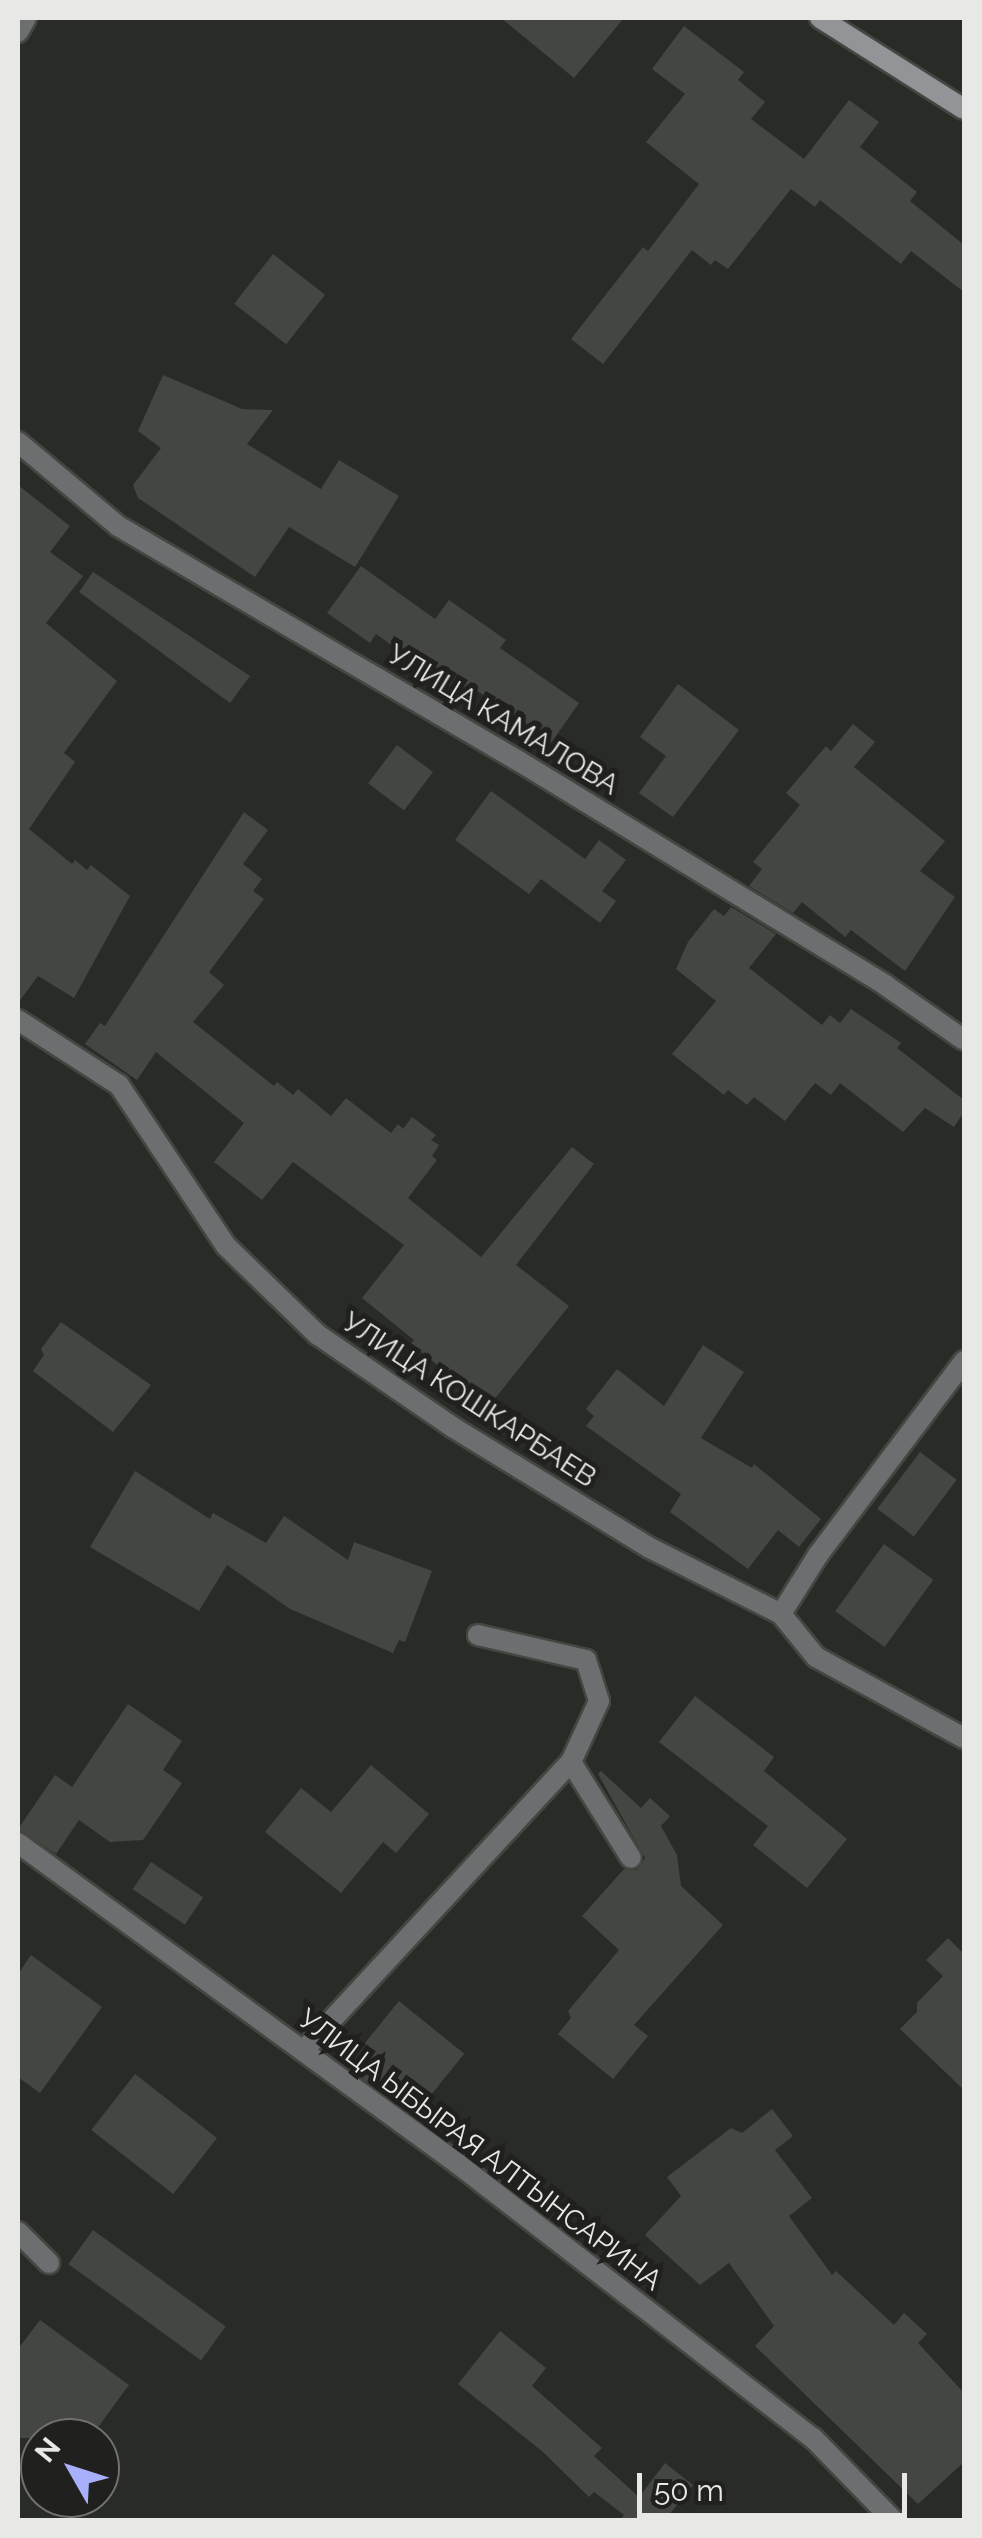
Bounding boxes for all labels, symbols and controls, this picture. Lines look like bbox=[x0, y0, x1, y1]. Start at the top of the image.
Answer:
street label: УЛИЦА КАМАЛОВА bbox=[381, 638, 625, 802]
street label: УЛИЦА КОШКАРБАЕВ bbox=[336, 1305, 602, 1495]
street label: УЛИЦА ЫБЫРАЯ АЛТЫНСАРИНА bbox=[291, 2002, 669, 2298]
north arrow bbox=[20, 2418, 120, 2518]
text: N bbox=[28, 2431, 67, 2469]
scale bar bbox=[642, 2453, 912, 2515]
text: 50 m bbox=[654, 2473, 724, 2508]

